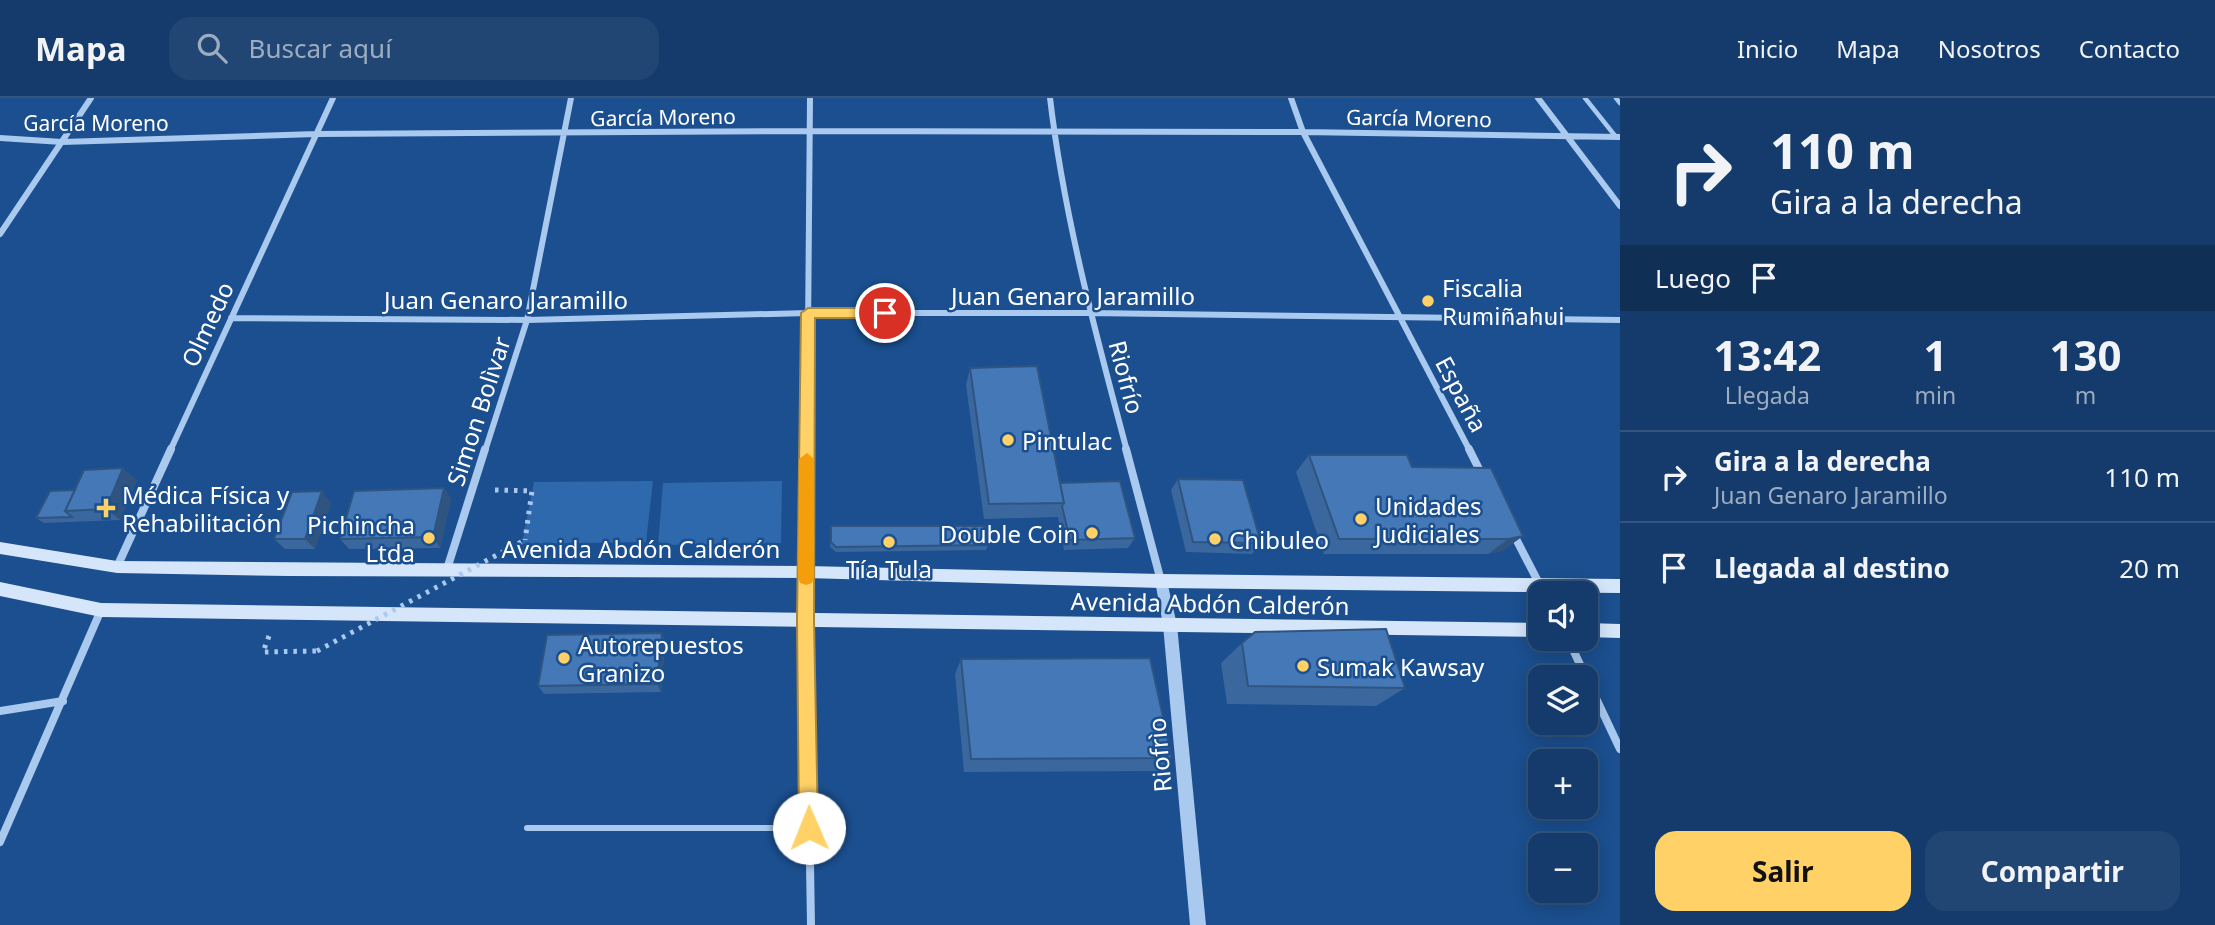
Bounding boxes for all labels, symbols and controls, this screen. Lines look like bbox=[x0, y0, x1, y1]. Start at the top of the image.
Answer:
search box bbox=[169, 17, 659, 80]
text: Mapa bbox=[35, 26, 127, 71]
icon: search bbox=[193, 29, 231, 67]
text: Buscar aquí bbox=[249, 30, 392, 66]
text: Inicio bbox=[1737, 32, 1798, 65]
text: Mapa bbox=[1836, 32, 1900, 65]
text: Nosotros bbox=[1938, 32, 2041, 65]
text: Contacto bbox=[2079, 32, 2180, 65]
street label: García Moreno bbox=[590, 102, 736, 132]
street label: García Moreno bbox=[1346, 103, 1492, 133]
street label: García Moreno bbox=[23, 109, 169, 137]
text: 110 m bbox=[1770, 117, 1915, 183]
icon: right bbox=[1655, 126, 1746, 217]
text: Gira a la derecha bbox=[1770, 180, 2023, 223]
icon: arrive bbox=[1745, 259, 1783, 297]
text: Luego bbox=[1655, 260, 1731, 296]
place label: Fiscalia Rumiñahui bbox=[1442, 271, 1565, 332]
street label: Olmedo bbox=[173, 276, 241, 372]
street label: Juan Genaro Jaramillo bbox=[949, 279, 1195, 312]
street label: Juan Genaro Jaramillo bbox=[382, 283, 628, 316]
pin bbox=[855, 283, 915, 343]
marker: Fiscalia Rumiñahui bbox=[1420, 293, 1436, 309]
icon: arrive bbox=[866, 294, 904, 332]
text: 13:42 bbox=[1713, 326, 1821, 383]
text: 1 bbox=[1923, 326, 1947, 383]
text: 130 bbox=[2050, 326, 2122, 383]
street label: Simon Bolìvar bbox=[438, 332, 518, 490]
street label: Riofrío bbox=[1101, 337, 1153, 417]
street label: España bbox=[1428, 350, 1496, 438]
text: Llegada bbox=[1725, 379, 1810, 411]
text: min bbox=[1915, 379, 1956, 411]
text: m bbox=[2075, 379, 2096, 411]
place label: Pintulac bbox=[1022, 424, 1112, 457]
marker: Pintulac bbox=[1000, 432, 1016, 448]
text: Gira a la derecha bbox=[1714, 443, 1931, 479]
icon: right bbox=[1655, 458, 1693, 496]
text: 110 m bbox=[2104, 459, 2180, 495]
place label: Médica Física y Rehabilitación bbox=[122, 478, 290, 539]
text: Juan Genaro Jaramillo bbox=[1714, 479, 1948, 511]
place label: Unidades Judiciales bbox=[1373, 489, 1482, 550]
marker: Médica Física y Rehabilitación bbox=[96, 498, 116, 518]
place label: Pichincha Ltda bbox=[307, 508, 415, 569]
marker: Unidades Judiciales bbox=[1353, 511, 1369, 527]
place label: Double Coin bbox=[940, 517, 1078, 550]
place label: Chibuleo bbox=[1229, 523, 1329, 556]
marker: Double Coin bbox=[1084, 525, 1100, 541]
marker: Pichincha Ltda bbox=[421, 530, 437, 546]
marker: Chibuleo bbox=[1207, 531, 1223, 547]
street label: Avenida Abdón Calderón bbox=[502, 532, 780, 565]
marker: Tía Tula bbox=[881, 534, 897, 550]
icon: arrive bbox=[1655, 549, 1693, 587]
text: Llegada al destino bbox=[1714, 550, 1950, 586]
text: 20 m bbox=[2119, 550, 2180, 586]
place label: Tía Tula bbox=[846, 552, 932, 585]
map controls bbox=[1528, 581, 1598, 903]
button: sound bbox=[1528, 581, 1598, 651]
street label: Avenida Abdón Calderón bbox=[1070, 584, 1350, 622]
place label: Autorepuestos Granizo bbox=[578, 628, 744, 689]
marker: Autorepuestos Granizo bbox=[556, 650, 572, 666]
place label: Sumak Kawsay bbox=[1317, 650, 1485, 683]
marker: Sumak Kawsay bbox=[1295, 658, 1311, 674]
button: layers bbox=[1528, 665, 1598, 735]
street label: Riofrìo bbox=[1139, 716, 1179, 794]
button: + bbox=[1528, 749, 1598, 819]
position arrow bbox=[772, 791, 846, 865]
button: Salir bbox=[1655, 831, 1911, 911]
button: Compartir bbox=[1925, 831, 2180, 911]
button: − bbox=[1528, 833, 1598, 903]

